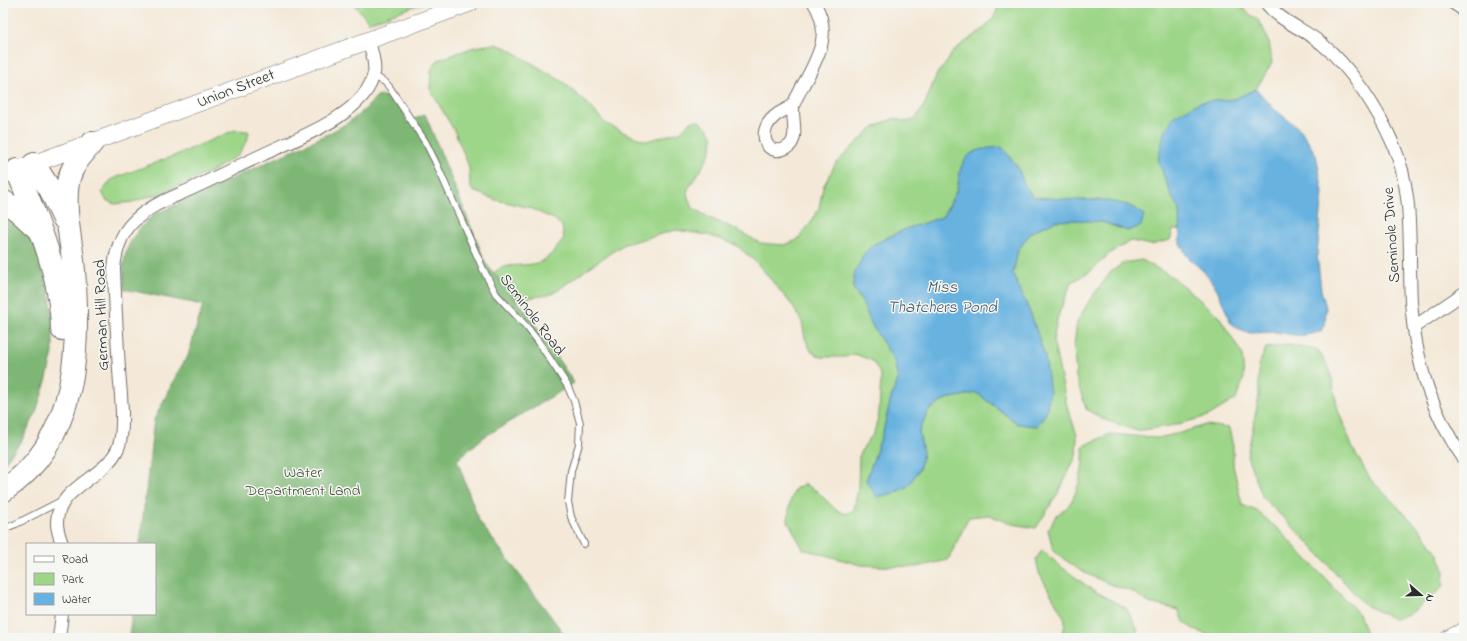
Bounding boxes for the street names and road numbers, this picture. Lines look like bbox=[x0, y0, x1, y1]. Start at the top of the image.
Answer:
street label: Union Street bbox=[194, 63, 279, 115]
street label: Seminole Drive bbox=[1377, 186, 1407, 284]
street label: German Hill Road bbox=[88, 259, 116, 371]
street label: Seminole Road bbox=[493, 269, 571, 361]

